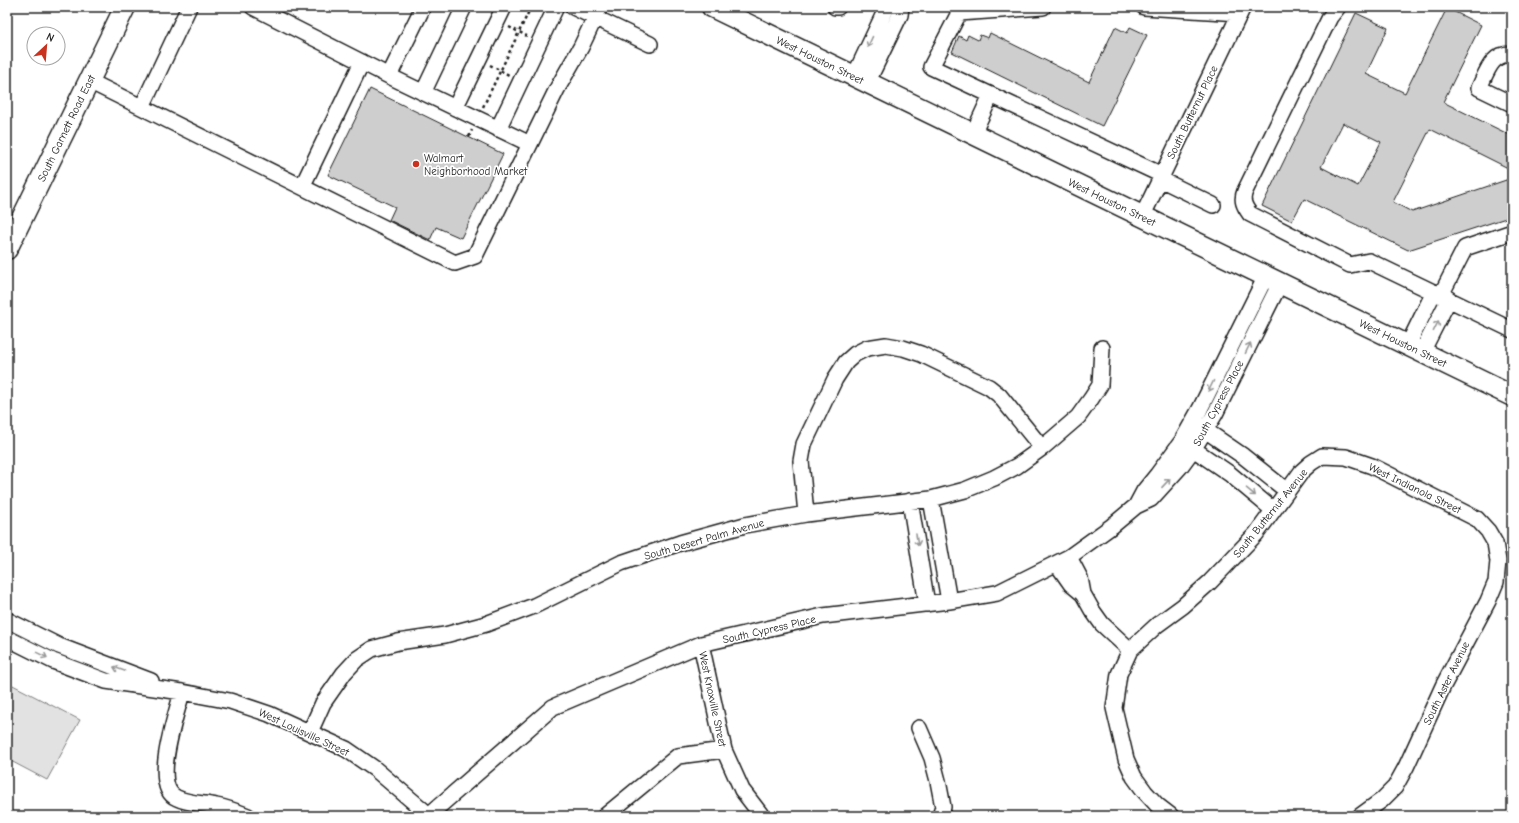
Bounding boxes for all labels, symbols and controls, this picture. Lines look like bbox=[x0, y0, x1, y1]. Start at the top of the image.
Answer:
north arrow bbox=[26, 26, 66, 66]
text: N bbox=[44, 30, 56, 45]
street label: West Houston Street bbox=[774, 34, 866, 88]
one-way arrow bbox=[866, 36, 873, 48]
street label: South Butternut Place bbox=[1164, 63, 1221, 161]
street label: South Garnett Road East bbox=[35, 72, 98, 184]
place label: Walmart Neighborhood Market bbox=[424, 152, 528, 178]
marker: Walmart Neighborhood Market bbox=[411, 159, 421, 169]
street label: West Houston Street bbox=[1066, 176, 1158, 230]
street label: West Houston Street bbox=[1357, 317, 1449, 371]
one-way arrow bbox=[1432, 320, 1440, 332]
one-way arrow bbox=[1244, 342, 1252, 354]
street label: South Cypress Place bbox=[1190, 358, 1247, 448]
one-way arrow bbox=[1207, 380, 1214, 392]
street label: West Indianola Street bbox=[1366, 460, 1464, 517]
street label: South Butternut Avenue bbox=[1231, 466, 1311, 560]
one-way arrow bbox=[1162, 478, 1171, 488]
one-way arrow bbox=[1246, 488, 1257, 496]
street label: South Desert Palm Avenue bbox=[643, 516, 766, 563]
one-way arrow bbox=[913, 533, 921, 546]
street label: South Cypress Place bbox=[721, 612, 817, 647]
street label: South Aster Avenue bbox=[1421, 639, 1472, 727]
street label: West Knoxville Street bbox=[696, 650, 729, 749]
one-way arrow bbox=[36, 652, 48, 659]
one-way arrow bbox=[113, 665, 126, 672]
street label: West Louisville Street bbox=[257, 706, 352, 759]

